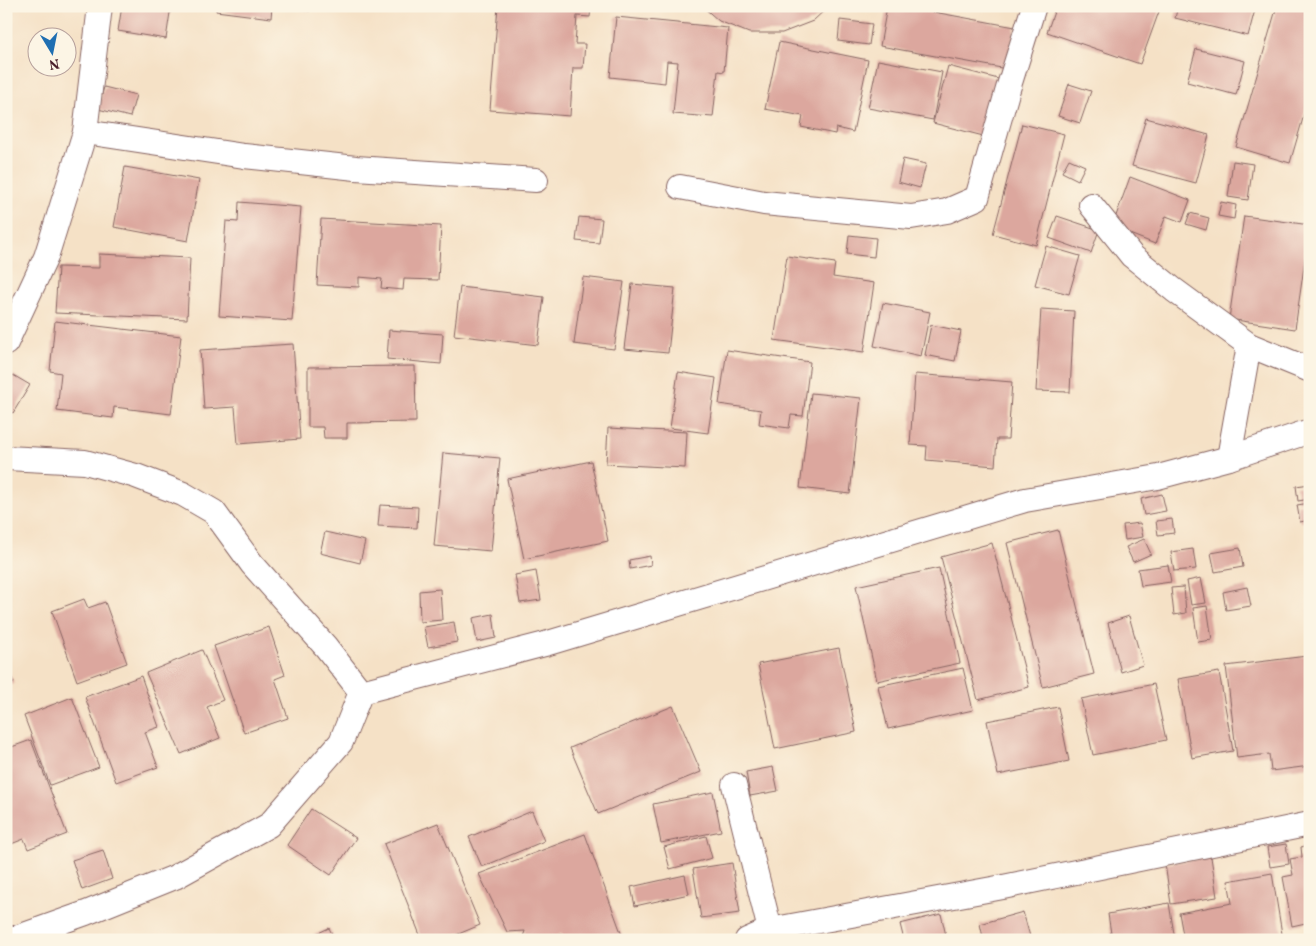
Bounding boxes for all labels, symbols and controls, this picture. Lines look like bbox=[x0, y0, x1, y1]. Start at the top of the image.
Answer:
north arrow bbox=[28, 28, 78, 78]
text: N bbox=[47, 53, 61, 74]

